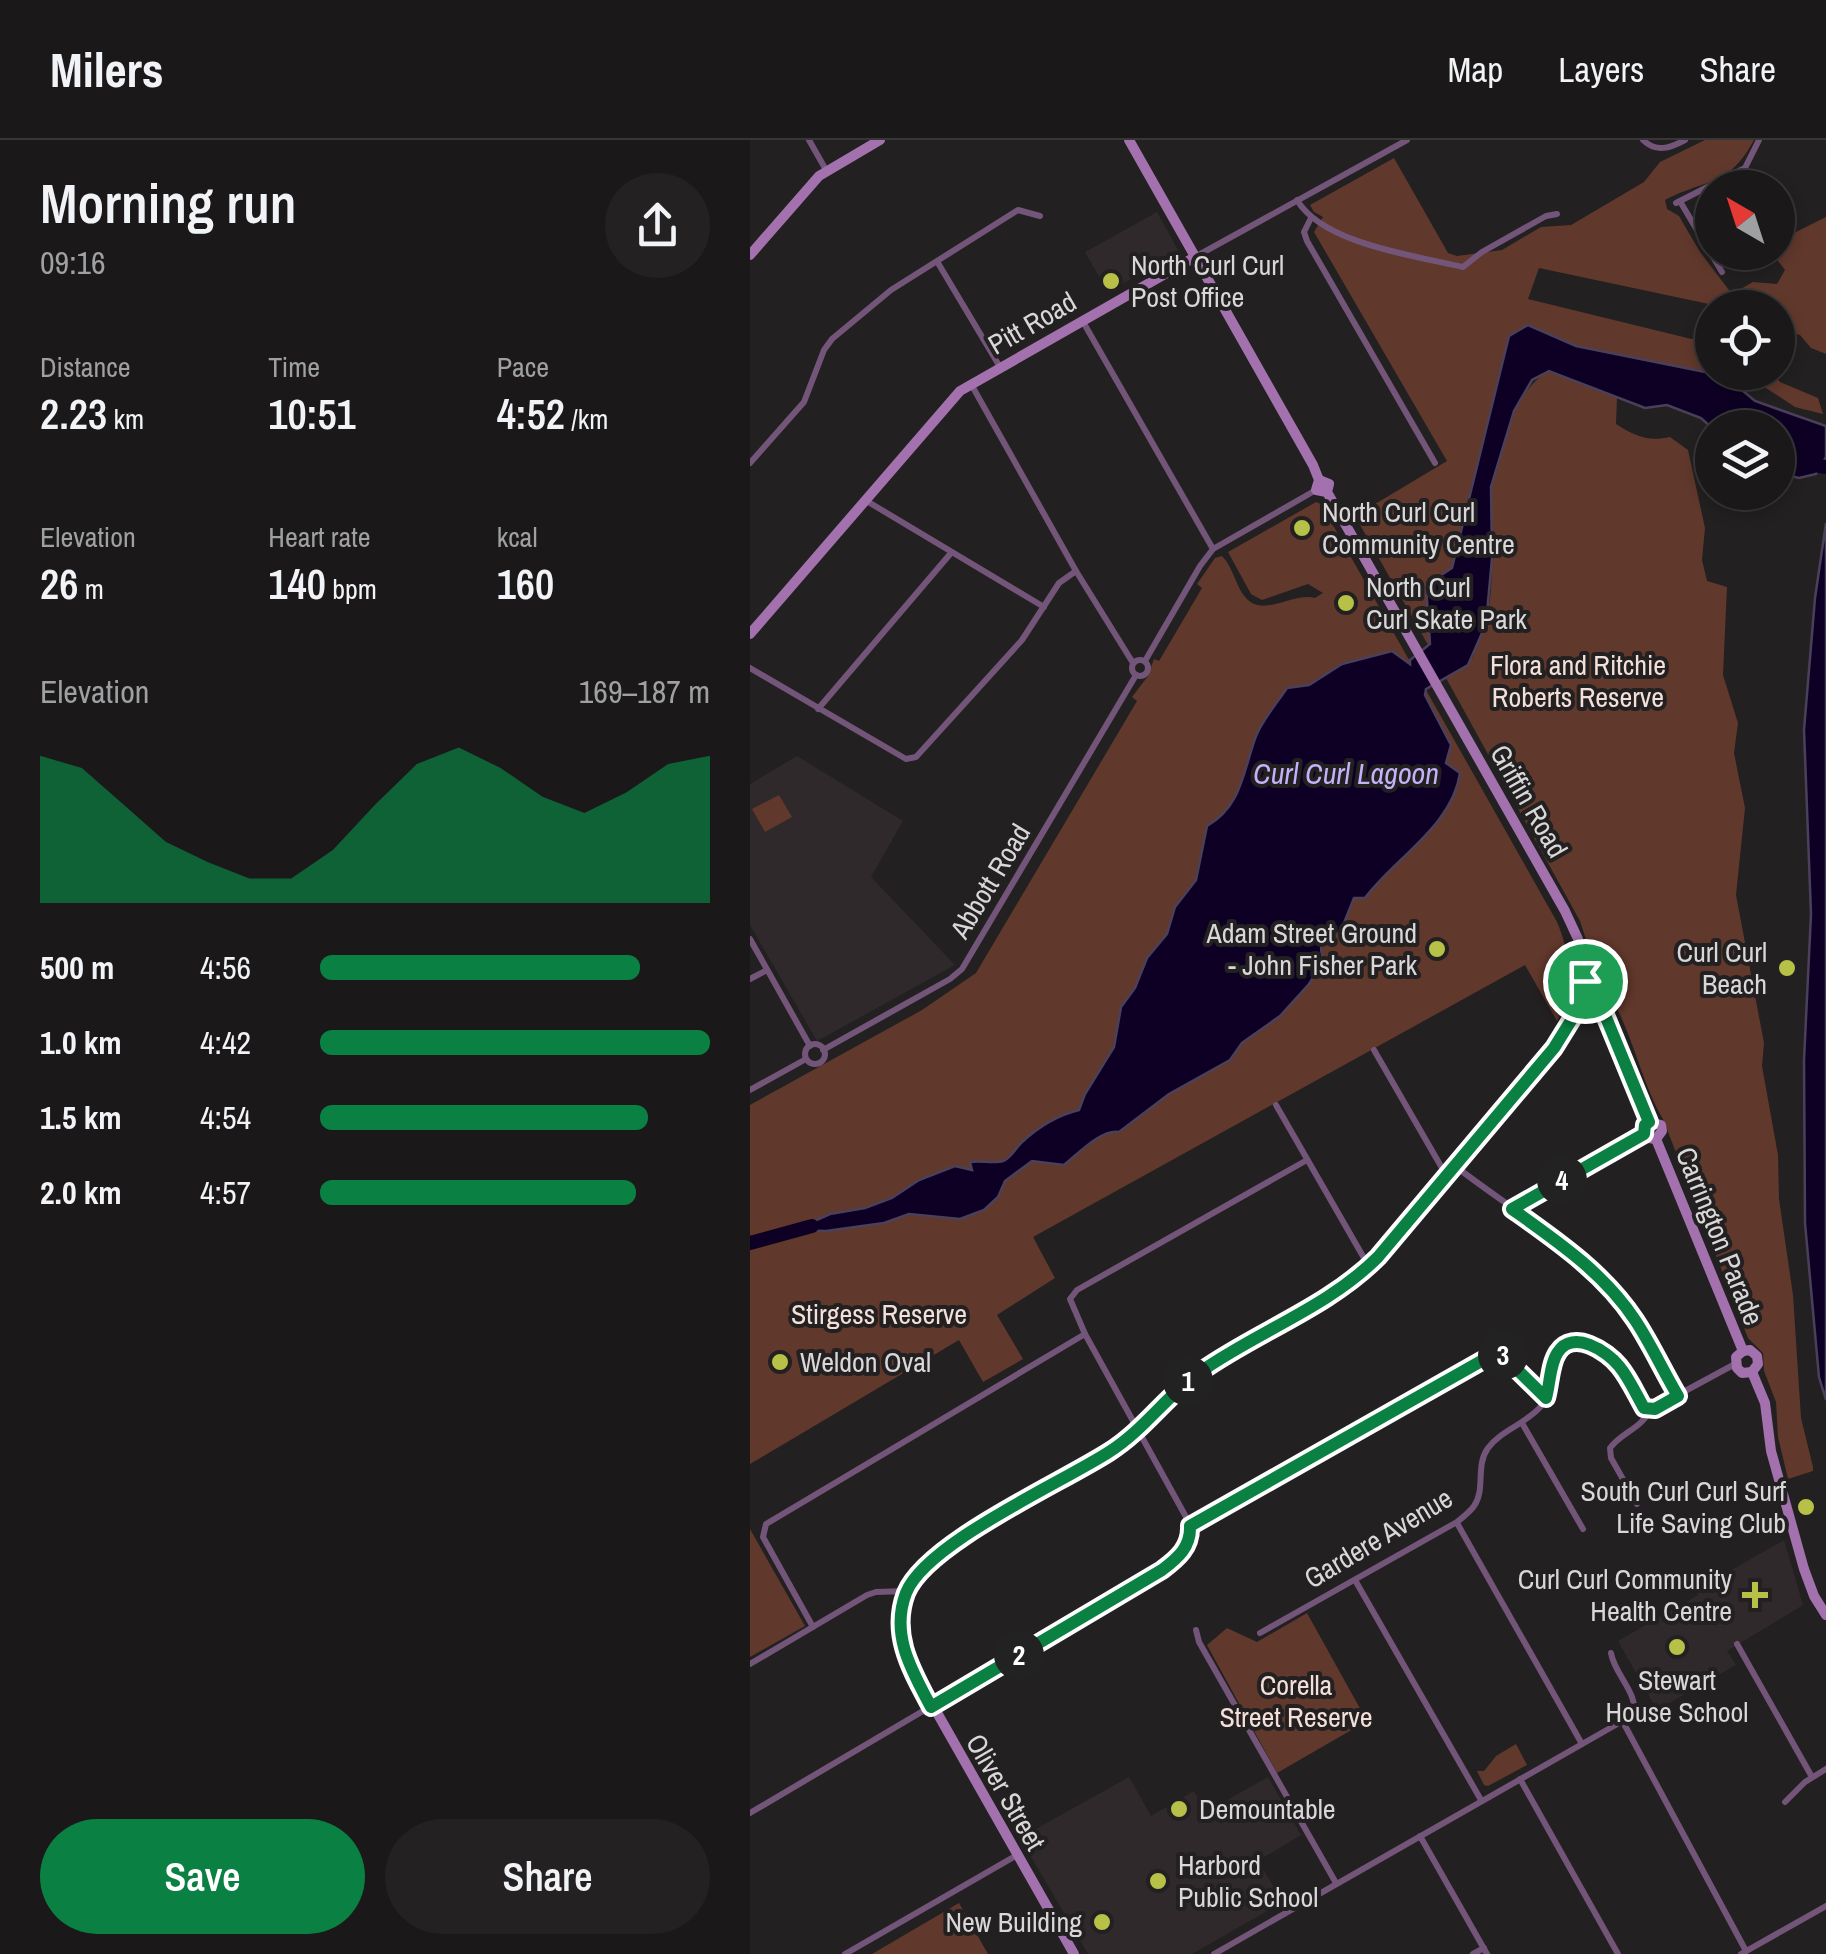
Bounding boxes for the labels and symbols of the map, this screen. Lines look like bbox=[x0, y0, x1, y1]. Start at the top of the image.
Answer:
north arrow bbox=[1695, 170, 1795, 270]
place label: North Curl Curl Post Office bbox=[1131, 246, 1284, 316]
marker: North Curl Curl Post Office bbox=[1100, 270, 1122, 292]
street label: Pitt Road bbox=[981, 283, 1083, 363]
place label: North Curl Curl Community Centre bbox=[1322, 493, 1515, 563]
marker: North Curl Curl Community Centre bbox=[1291, 517, 1313, 539]
place label: North Curl Curl Skate Park bbox=[1366, 568, 1527, 638]
marker: North Curl Curl Skate Park bbox=[1335, 592, 1357, 614]
park label: Flora and Ritchie Roberts Reserve bbox=[1490, 646, 1666, 716]
street label: Griffin Road bbox=[1481, 738, 1577, 864]
water label: Curl Curl Lagoon bbox=[1253, 753, 1439, 793]
street label: Abbott Road bbox=[940, 817, 1039, 946]
place label: Adam Street Ground - John Fisher Park bbox=[1205, 914, 1418, 984]
place label: Curl Curl Beach bbox=[1676, 933, 1767, 1003]
marker: Adam Street Ground - John Fisher Park bbox=[1426, 938, 1448, 960]
pin bbox=[1543, 939, 1628, 1024]
marker: Curl Curl Beach bbox=[1776, 957, 1798, 979]
street label: Carrington Parade bbox=[1667, 1141, 1773, 1331]
pin: 4 bbox=[1537, 1155, 1587, 1205]
park label: Stirgess Reserve bbox=[791, 1295, 967, 1333]
pin: 3 bbox=[1478, 1330, 1528, 1380]
place label: Weldon Oval bbox=[800, 1343, 931, 1381]
marker: Weldon Oval bbox=[769, 1351, 791, 1373]
pin: 1 bbox=[1163, 1356, 1213, 1406]
place label: South Curl Curl Surf Life Saving Club bbox=[1581, 1472, 1787, 1542]
street label: Gardere Avenue bbox=[1297, 1479, 1459, 1597]
marker: South Curl Curl Surf Life Saving Club bbox=[1795, 1496, 1817, 1518]
place label: Curl Curl Community Health Centre bbox=[1518, 1560, 1733, 1630]
marker: Curl Curl Community Health Centre bbox=[1742, 1582, 1768, 1608]
pin: 2 bbox=[994, 1630, 1044, 1680]
marker: Stewart House School bbox=[1666, 1636, 1688, 1658]
place label: Stewart House School bbox=[1606, 1661, 1748, 1731]
park label: Corella Street Reserve bbox=[1219, 1666, 1373, 1736]
street label: Oliver Street bbox=[957, 1727, 1055, 1857]
place label: Demountable bbox=[1199, 1790, 1336, 1828]
marker: Demountable bbox=[1168, 1798, 1190, 1820]
place label: Harbord Public School bbox=[1178, 1846, 1318, 1916]
marker: Harbord Public School bbox=[1147, 1870, 1169, 1892]
place label: New Building bbox=[945, 1903, 1082, 1941]
marker: New Building bbox=[1091, 1911, 1113, 1933]

